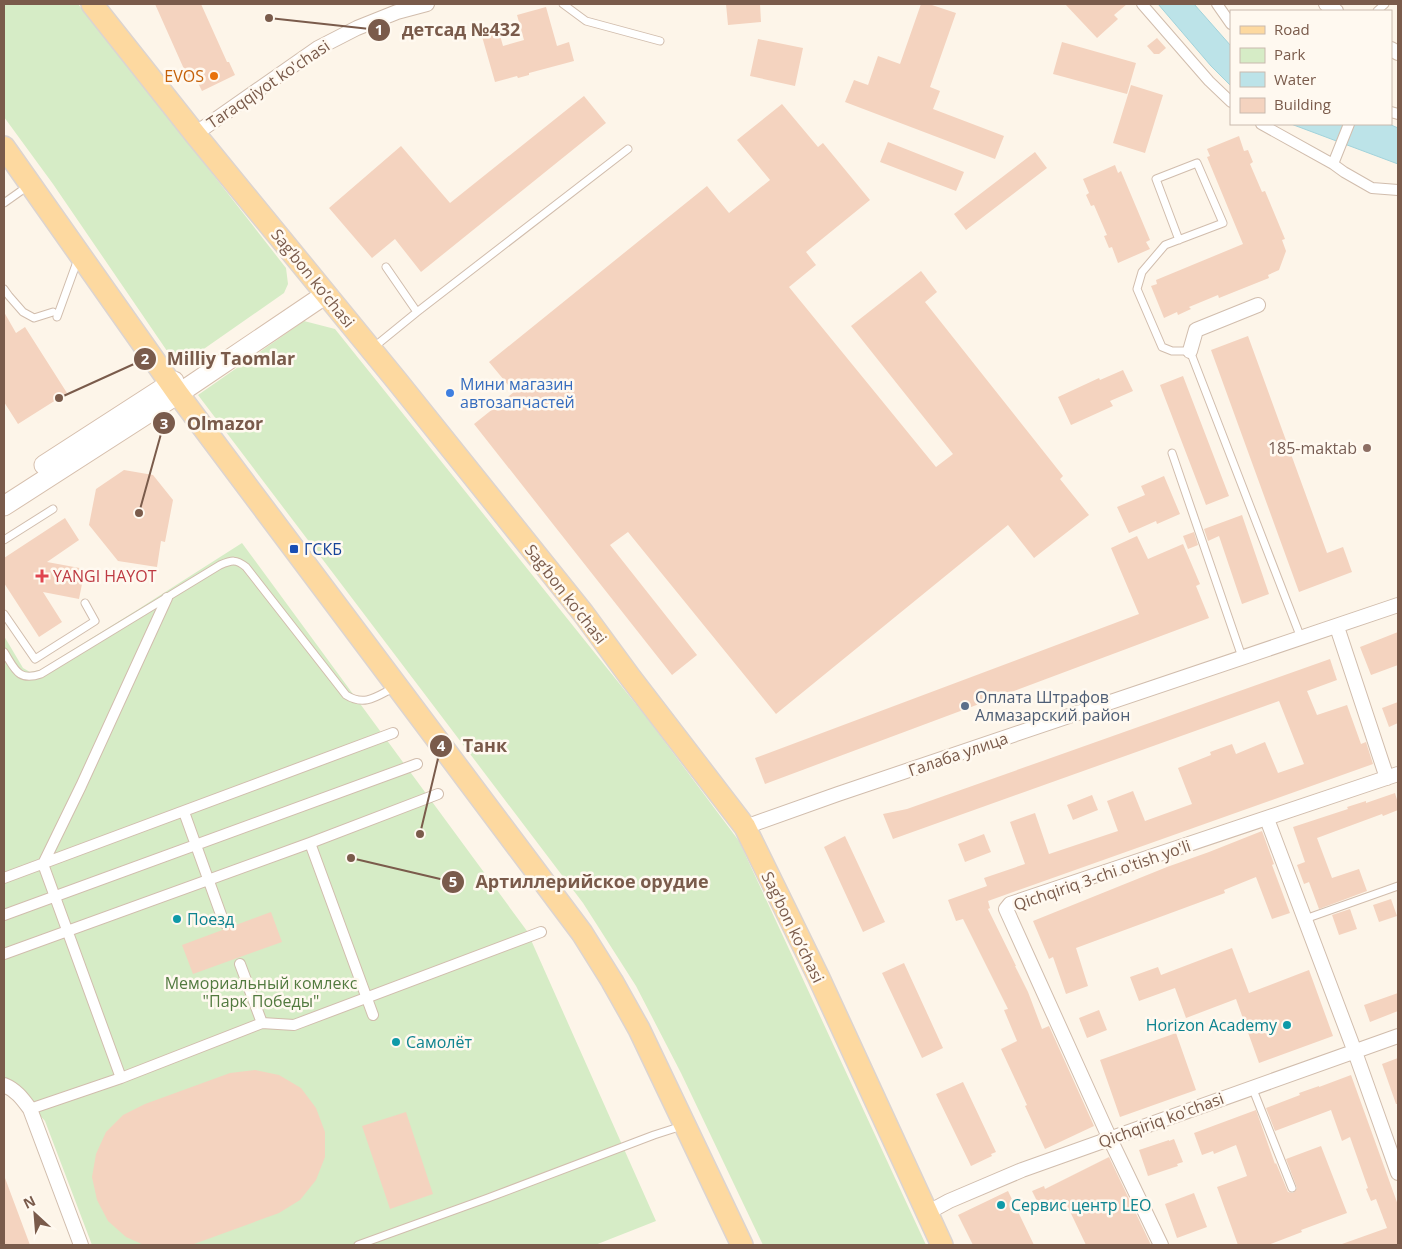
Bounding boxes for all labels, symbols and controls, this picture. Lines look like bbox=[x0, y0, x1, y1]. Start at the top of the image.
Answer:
legend bbox=[1230, 10, 1392, 125]
callout: детсад №432 bbox=[367, 13, 530, 46]
text: детсад №432 bbox=[402, 17, 520, 41]
text: 1 bbox=[375, 19, 383, 39]
text: Road bbox=[1274, 19, 1310, 39]
street label: Taraqqiyot ko'chasi bbox=[202, 35, 334, 133]
text: Park bbox=[1274, 44, 1305, 64]
place label: EVOS bbox=[164, 65, 204, 87]
text: Water bbox=[1274, 69, 1316, 89]
marker: EVOS bbox=[208, 70, 220, 82]
text: Building bbox=[1274, 94, 1331, 114]
street label: Sag’bon ko’chasi bbox=[266, 224, 360, 332]
callout: Milliy Taomlar bbox=[132, 342, 306, 375]
text: Milliy Taomlar bbox=[167, 346, 295, 370]
text: 2 bbox=[141, 348, 150, 368]
place label: Мини магазин автозапчастей bbox=[460, 373, 575, 413]
marker: Мини магазин автозапчастей bbox=[444, 387, 456, 399]
callout: Olmazor bbox=[151, 407, 273, 440]
text: Olmazor bbox=[187, 411, 263, 435]
text: 3 bbox=[160, 413, 168, 433]
place label: 185-maktab bbox=[1268, 437, 1357, 459]
marker: 185-maktab bbox=[1361, 442, 1373, 454]
place label: ГСКБ bbox=[304, 538, 342, 560]
street label: Sag’bon ko’chasi bbox=[520, 539, 612, 649]
marker: ГСКБ bbox=[288, 543, 300, 555]
place label: YANGI HAYOT bbox=[53, 565, 157, 587]
marker: YANGI HAYOT bbox=[35, 569, 49, 583]
place label: Оплата Штрафов Aлмазарский район bbox=[975, 686, 1130, 726]
marker: Оплата Штрафов Aлмазарский район bbox=[959, 700, 971, 712]
street label: Галаба улица bbox=[905, 727, 1011, 781]
callout: Танк bbox=[428, 730, 517, 763]
text: Танк bbox=[463, 733, 508, 757]
text: 4 bbox=[437, 735, 446, 755]
street label: Qichqiriq 3-chi o'tish yo'li bbox=[1010, 834, 1194, 916]
callout: Артиллерийское орудие bbox=[441, 865, 719, 898]
street label: Sag’bon ko’chasi bbox=[757, 868, 829, 986]
text: Артиллерийское орудие bbox=[475, 869, 709, 893]
text: 5 bbox=[449, 871, 457, 891]
place label: Поезд bbox=[187, 908, 234, 930]
marker: Поезд bbox=[171, 913, 183, 925]
park label: Мемориальный комлекс "Парк Победы" bbox=[165, 972, 358, 1012]
place label: Horizon Academy bbox=[1146, 1014, 1278, 1036]
marker: Horizon Academy bbox=[1281, 1019, 1293, 1031]
place label: Самолёт bbox=[406, 1031, 472, 1053]
marker: Самолёт bbox=[390, 1036, 402, 1048]
street label: Qichqiriq ko'chasi bbox=[1095, 1087, 1227, 1153]
north arrow bbox=[10, 1189, 60, 1239]
text: N bbox=[20, 1191, 38, 1213]
place label: Сервис центр LEO bbox=[1011, 1194, 1151, 1216]
marker: Сервис центр LEO bbox=[995, 1199, 1007, 1211]

